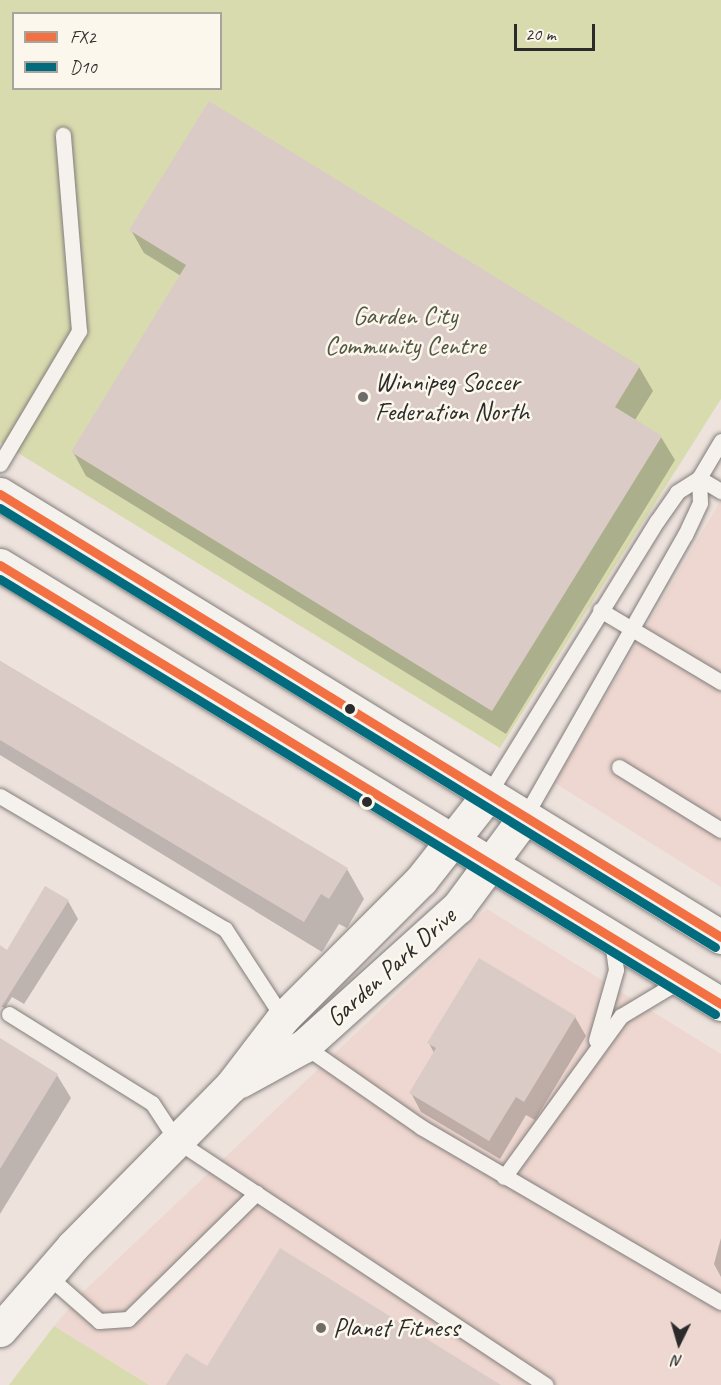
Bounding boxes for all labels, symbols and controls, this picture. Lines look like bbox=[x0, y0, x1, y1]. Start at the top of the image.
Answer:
legend bbox=[12, 12, 222, 90]
scale bar bbox=[517, 12, 598, 50]
text: 20 m bbox=[525, 23, 556, 45]
text: FX2 bbox=[70, 26, 96, 48]
text: D10 bbox=[70, 56, 97, 78]
park label: Garden City Community Centre bbox=[325, 300, 485, 362]
place label: Winnipeg Soccer Federation North bbox=[375, 366, 529, 428]
marker: Winnipeg Soccer Federation North bbox=[356, 390, 370, 404]
unlabelled marker bbox=[344, 703, 356, 715]
unlabelled marker bbox=[361, 796, 373, 808]
street label: Garden Park Drive bbox=[320, 900, 462, 1034]
place label: Planet Fitness bbox=[333, 1312, 460, 1344]
north arrow bbox=[649, 1313, 709, 1373]
marker: Planet Fitness bbox=[314, 1321, 328, 1335]
text: N bbox=[672, 1351, 683, 1371]

